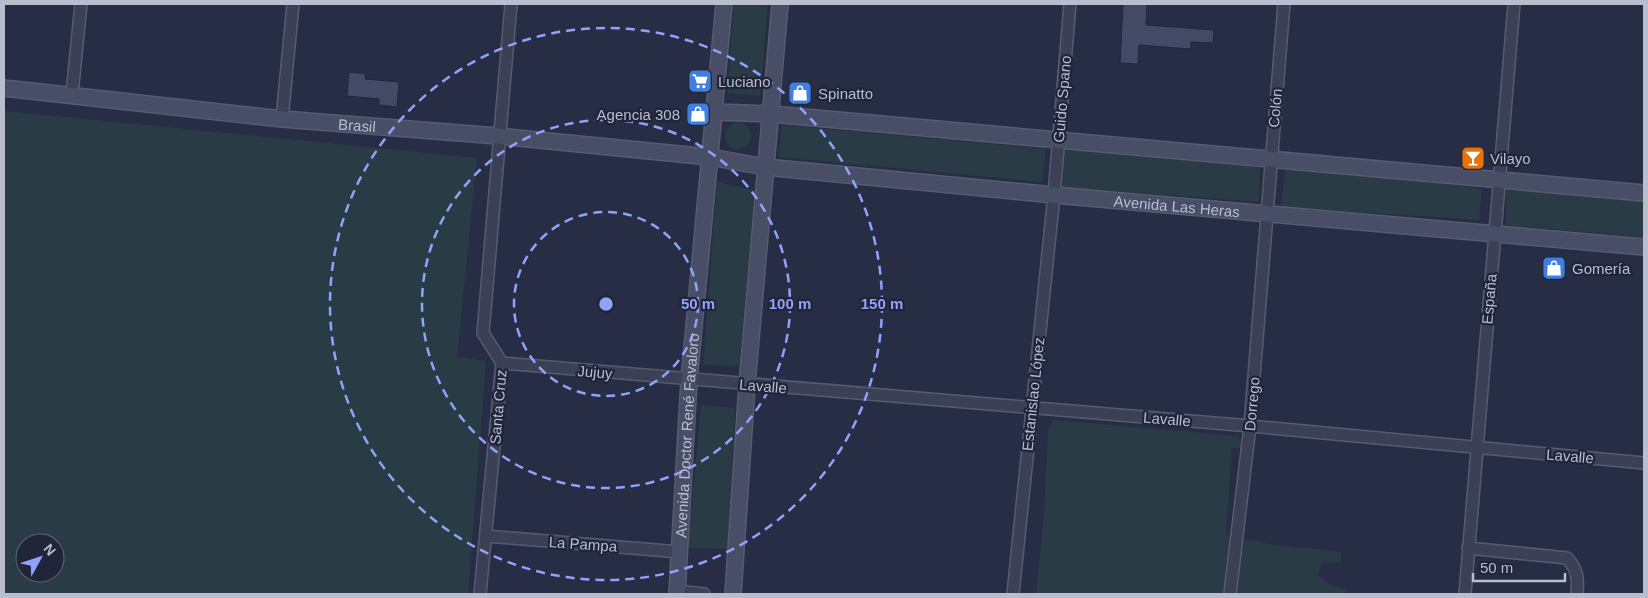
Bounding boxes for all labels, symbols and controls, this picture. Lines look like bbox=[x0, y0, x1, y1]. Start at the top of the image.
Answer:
street label: Guido Spano bbox=[1050, 55, 1074, 143]
supermarket icon: Luciano bbox=[687, 68, 713, 94]
place label: Luciano bbox=[718, 73, 771, 90]
shop icon: Spinatto bbox=[787, 80, 813, 106]
place label: Spinatto bbox=[818, 85, 873, 102]
street label: Colón bbox=[1265, 88, 1285, 128]
shop icon: Agencia 308 bbox=[685, 101, 711, 127]
place label: Agencia 308 bbox=[597, 106, 680, 123]
street label: Brasil bbox=[338, 115, 376, 135]
bar icon: Vilayo bbox=[1460, 145, 1486, 171]
place label: Vilayo bbox=[1490, 150, 1531, 167]
street label: Avenida Las Heras bbox=[1113, 192, 1241, 220]
shop icon: Gomería bbox=[1541, 255, 1567, 281]
place label: Gomería bbox=[1572, 260, 1631, 277]
street label: España bbox=[1478, 272, 1500, 325]
centre of rings bbox=[597, 295, 615, 313]
text: 50 m bbox=[681, 295, 715, 312]
text: 100 m bbox=[769, 295, 811, 312]
text: 150 m bbox=[861, 295, 903, 312]
street label: Avenida Doctor René Favaloro bbox=[672, 332, 702, 538]
street label: Estanislao López bbox=[1019, 336, 1047, 452]
street label: Jujuy bbox=[577, 362, 614, 382]
street label: Santa Cruz bbox=[486, 369, 510, 445]
street label: Lavalle bbox=[739, 375, 787, 397]
street label: Dorrego bbox=[1241, 376, 1263, 432]
street label: Lavalle bbox=[1143, 408, 1191, 430]
street label: Lavalle bbox=[1546, 445, 1594, 467]
north arrow bbox=[15, 533, 65, 583]
street label: La Pampa bbox=[548, 533, 618, 555]
text: N bbox=[41, 541, 59, 559]
scale bar bbox=[1473, 550, 1566, 582]
text: 50 m bbox=[1480, 559, 1513, 576]

